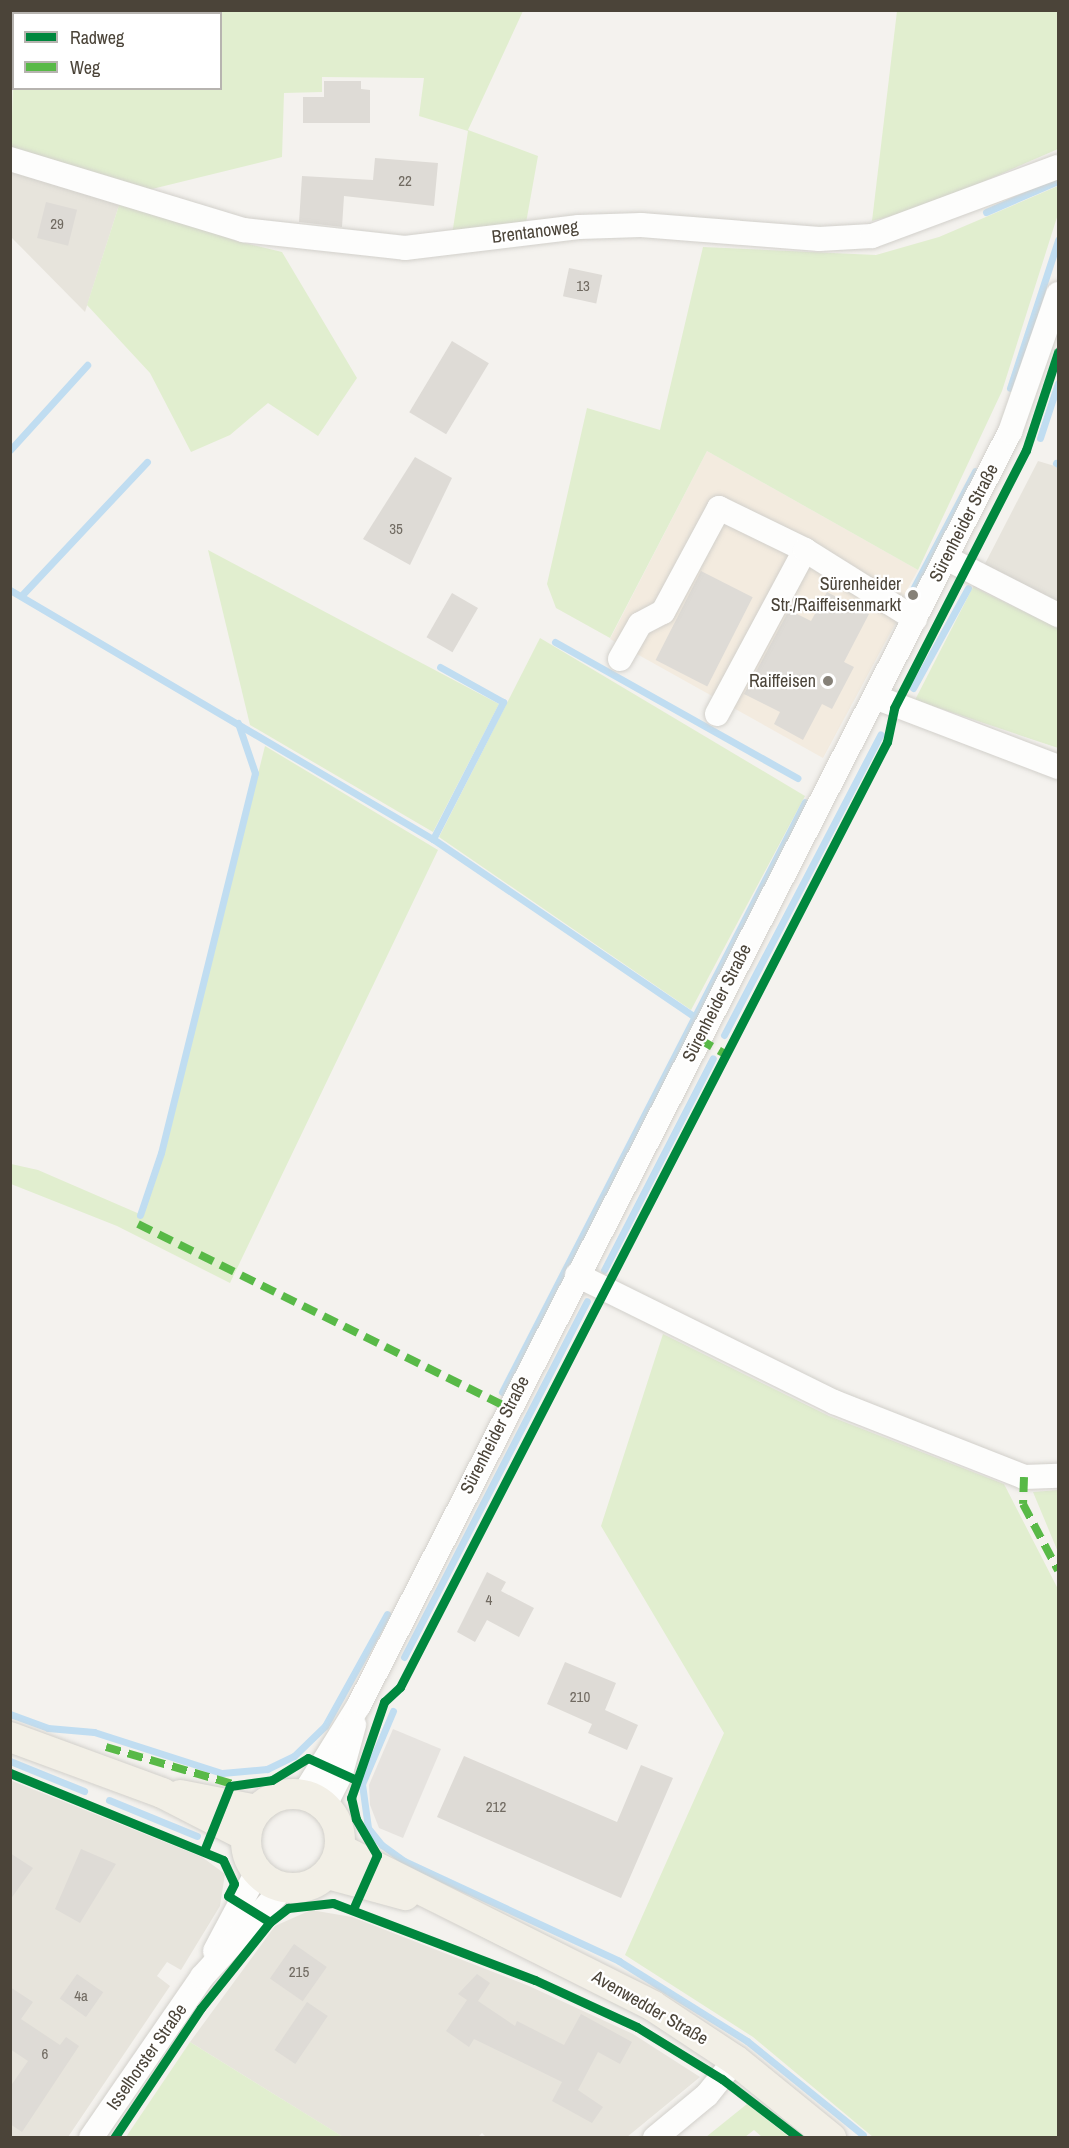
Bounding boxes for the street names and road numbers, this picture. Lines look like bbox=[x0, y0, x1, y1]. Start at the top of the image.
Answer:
street label: Brentanoweg bbox=[491, 216, 579, 248]
street label: Sürenheider Straße bbox=[925, 460, 1003, 586]
street label: Sürenheider Straße bbox=[678, 940, 756, 1066]
street label: Sürenheider Straße bbox=[456, 1372, 534, 1498]
street label: Avenwedder Straße bbox=[588, 1966, 712, 2050]
street label: Isselhorster Straße bbox=[102, 2000, 192, 2114]

